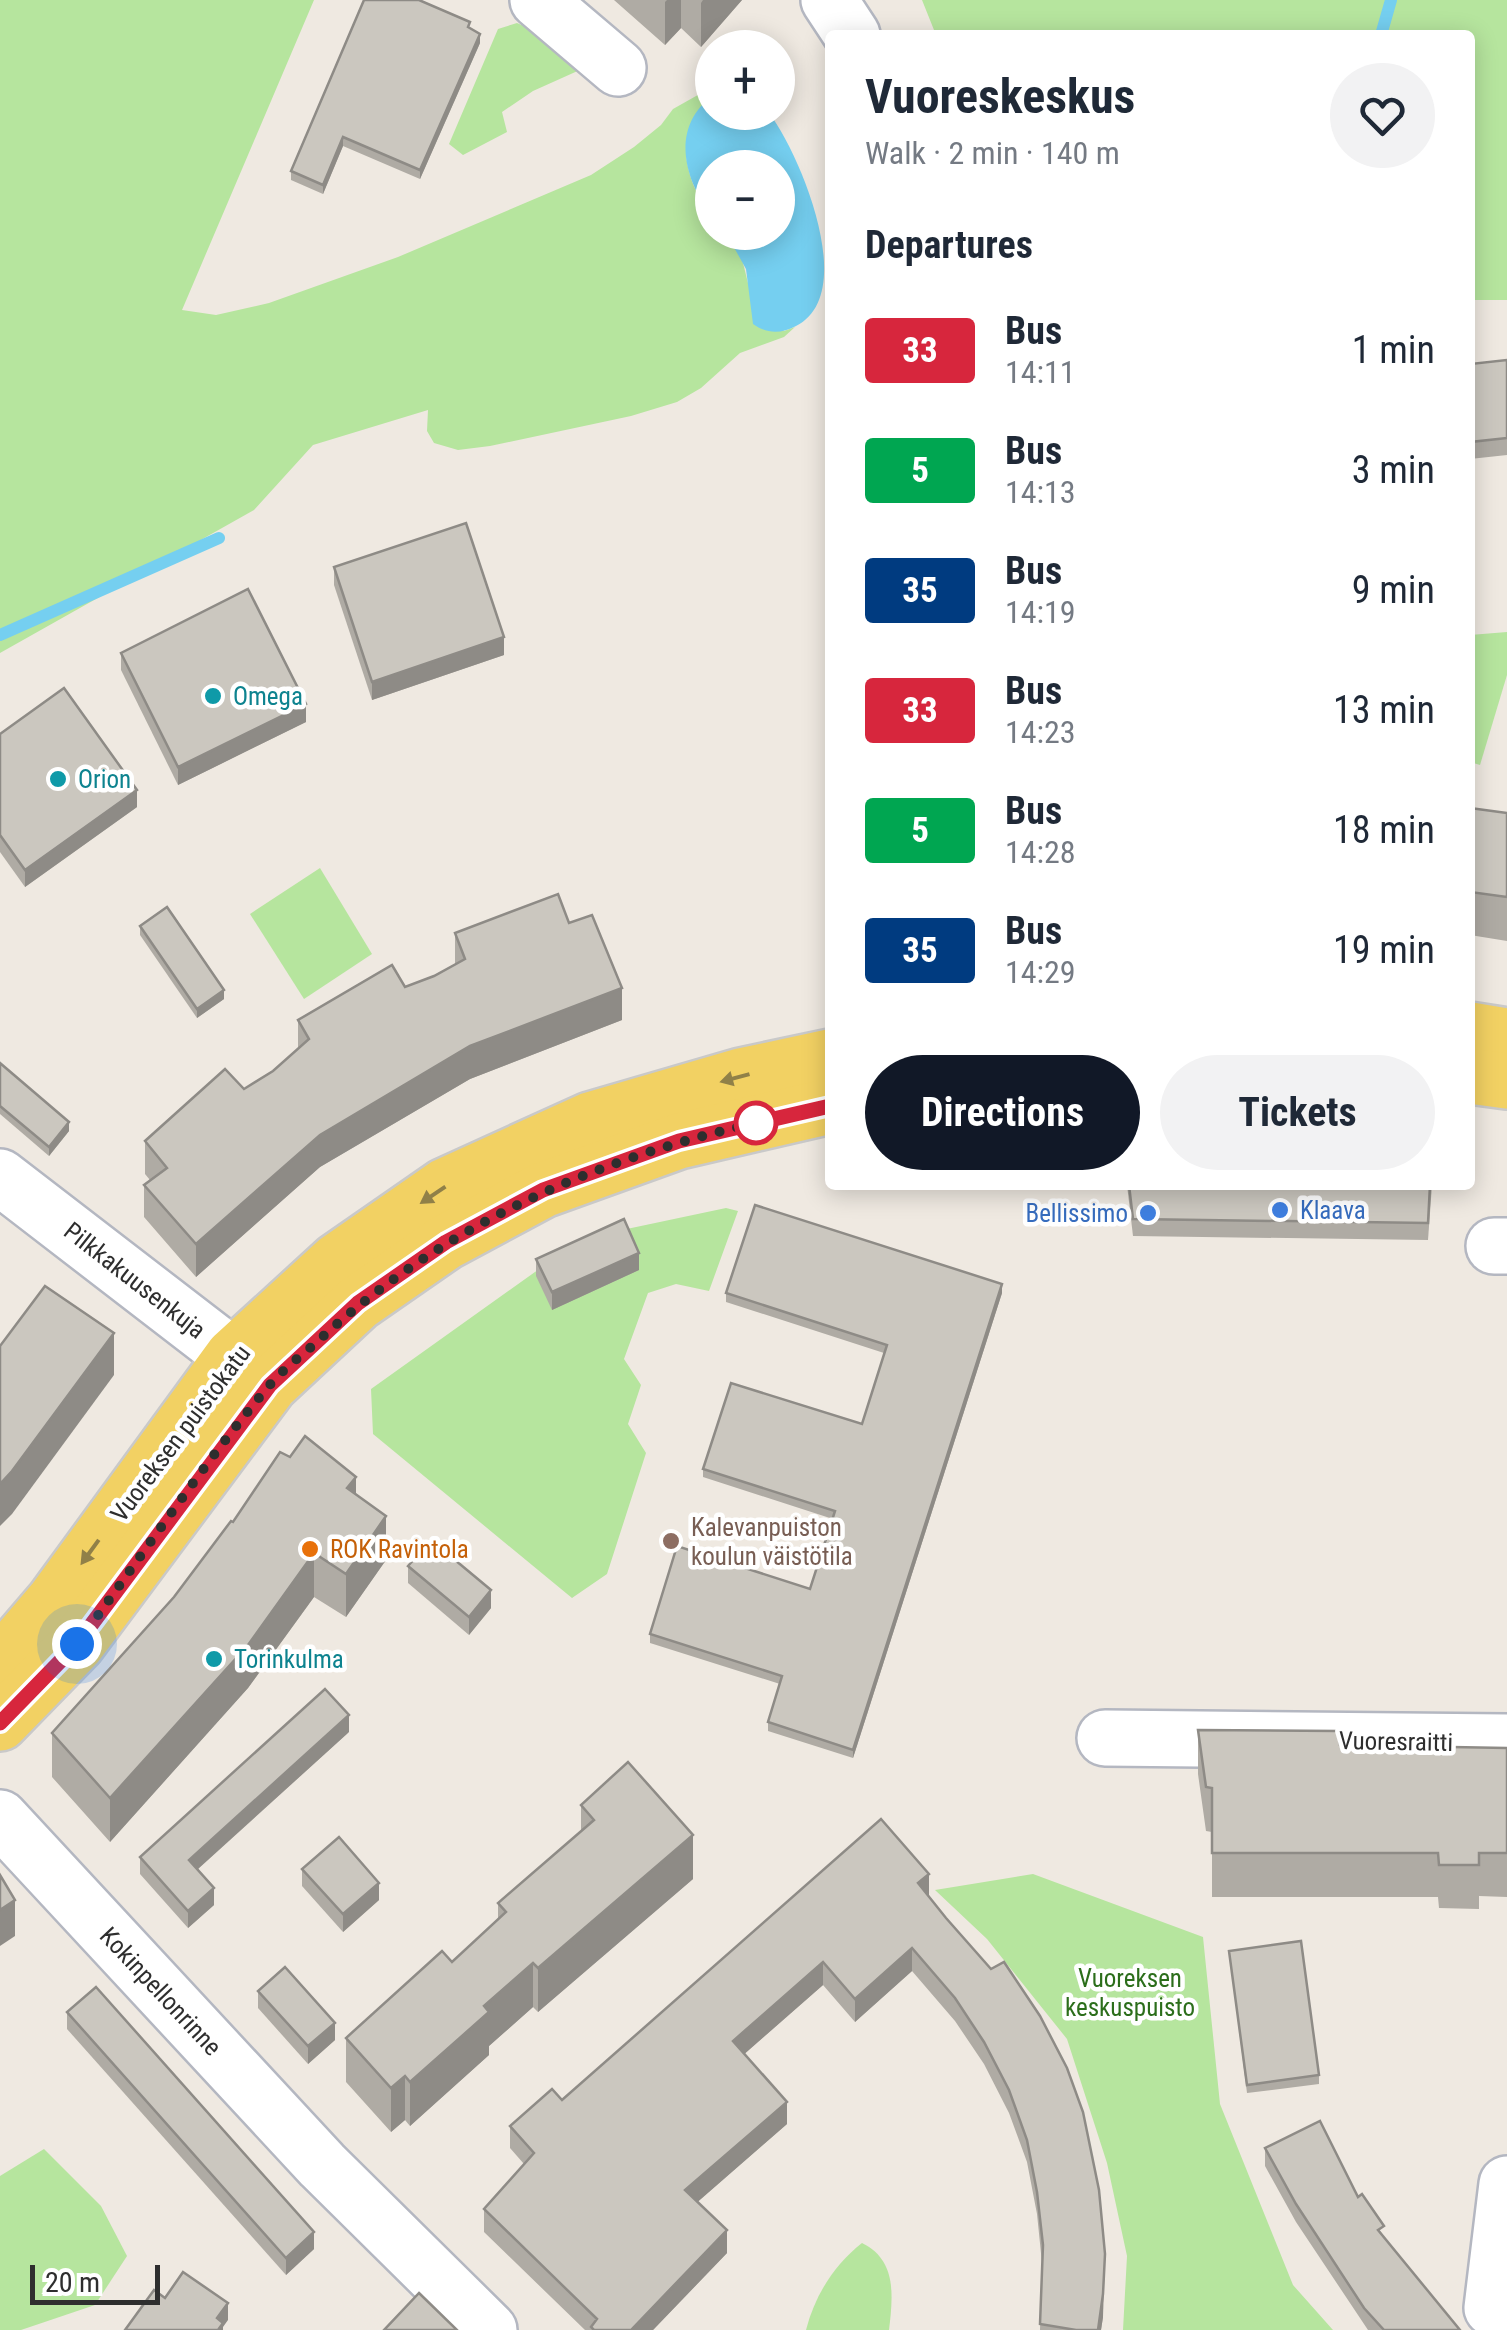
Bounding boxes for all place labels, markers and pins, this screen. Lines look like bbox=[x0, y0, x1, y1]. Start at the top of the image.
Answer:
place label: Omega bbox=[233, 682, 303, 711]
marker: Omega bbox=[202, 685, 224, 707]
place label: Orion bbox=[78, 765, 131, 794]
marker: Orion bbox=[47, 768, 69, 790]
unlabelled marker bbox=[735, 1102, 777, 1144]
place label: Klaava bbox=[1300, 1196, 1366, 1225]
place label: Bellissimo bbox=[1026, 1199, 1128, 1228]
marker: Klaava bbox=[1269, 1199, 1291, 1221]
marker: Bellissimo bbox=[1137, 1202, 1159, 1224]
place label: Kalevanpuiston koulun väistötila bbox=[691, 1513, 853, 1571]
marker: Kalevanpuiston koulun väistötila bbox=[660, 1530, 682, 1552]
place label: ROK Ravintola bbox=[330, 1535, 469, 1564]
marker: ROK Ravintola bbox=[299, 1538, 321, 1560]
place label: Torinkulma bbox=[234, 1645, 344, 1674]
marker: Torinkulma bbox=[203, 1648, 225, 1670]

